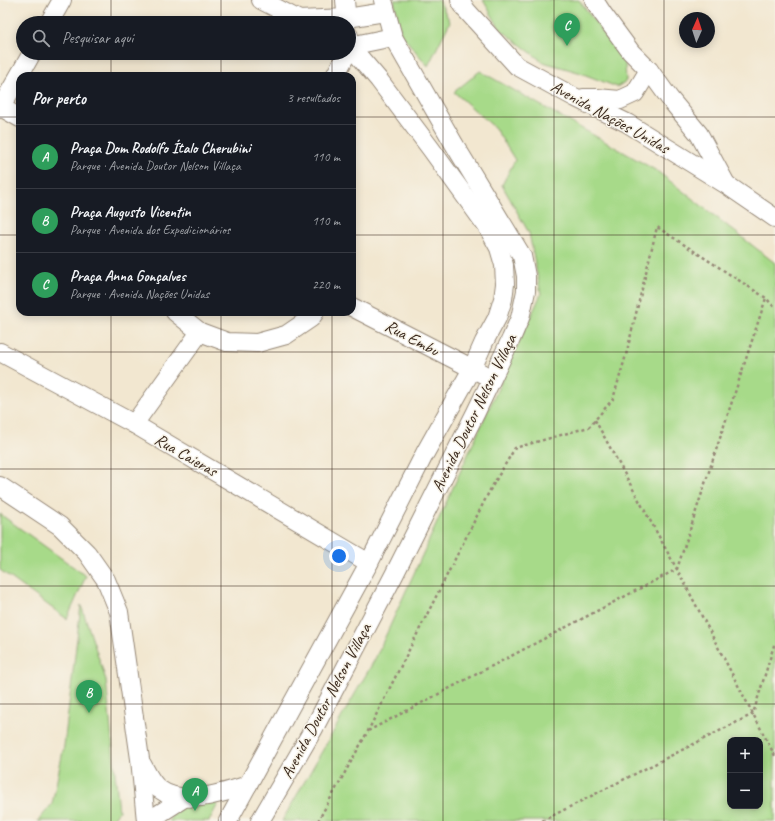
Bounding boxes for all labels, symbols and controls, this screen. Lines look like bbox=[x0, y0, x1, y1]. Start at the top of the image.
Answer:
north arrow bbox=[679, 12, 715, 48]
pin: C bbox=[554, 13, 580, 46]
search box bbox=[16, 16, 356, 60]
icon: search bbox=[30, 27, 52, 49]
text: Pesquisar aqui bbox=[62, 29, 133, 48]
street label: Avenida Nações Unidas bbox=[547, 76, 675, 159]
text: Por perto bbox=[32, 88, 86, 109]
text: 3 resultados bbox=[287, 90, 340, 106]
text: Praça Dom Rodolfo Ítalo Cherubini bbox=[70, 139, 251, 158]
text: A bbox=[42, 149, 48, 165]
text: 110 m bbox=[312, 149, 340, 165]
text: Parque · Avenida Doutor Nelson Villaça bbox=[70, 158, 241, 174]
text: Praça Augusto Vicentin bbox=[70, 203, 191, 222]
text: B bbox=[42, 213, 48, 229]
text: 110 m bbox=[312, 213, 340, 229]
text: Parque · Avenida dos Expedicionários bbox=[70, 222, 230, 238]
text: Praça Anna Gonçalves bbox=[70, 267, 185, 286]
text: C bbox=[42, 277, 48, 293]
text: 220 m bbox=[312, 277, 340, 293]
text: Parque · Avenida Nações Unidas bbox=[70, 286, 209, 302]
street label: Rua Embu bbox=[381, 315, 444, 362]
street label: Avenida Doutor Nelson Villaça bbox=[427, 329, 522, 495]
street label: Rua Caieras bbox=[151, 429, 222, 482]
your location bbox=[329, 546, 349, 566]
street label: Avenida Doutor Nelson Villaça bbox=[276, 618, 377, 782]
pin: B bbox=[76, 680, 102, 713]
map controls bbox=[727, 737, 763, 809]
button: + bbox=[727, 737, 763, 773]
button: − bbox=[727, 773, 763, 809]
pin: A bbox=[182, 778, 208, 811]

